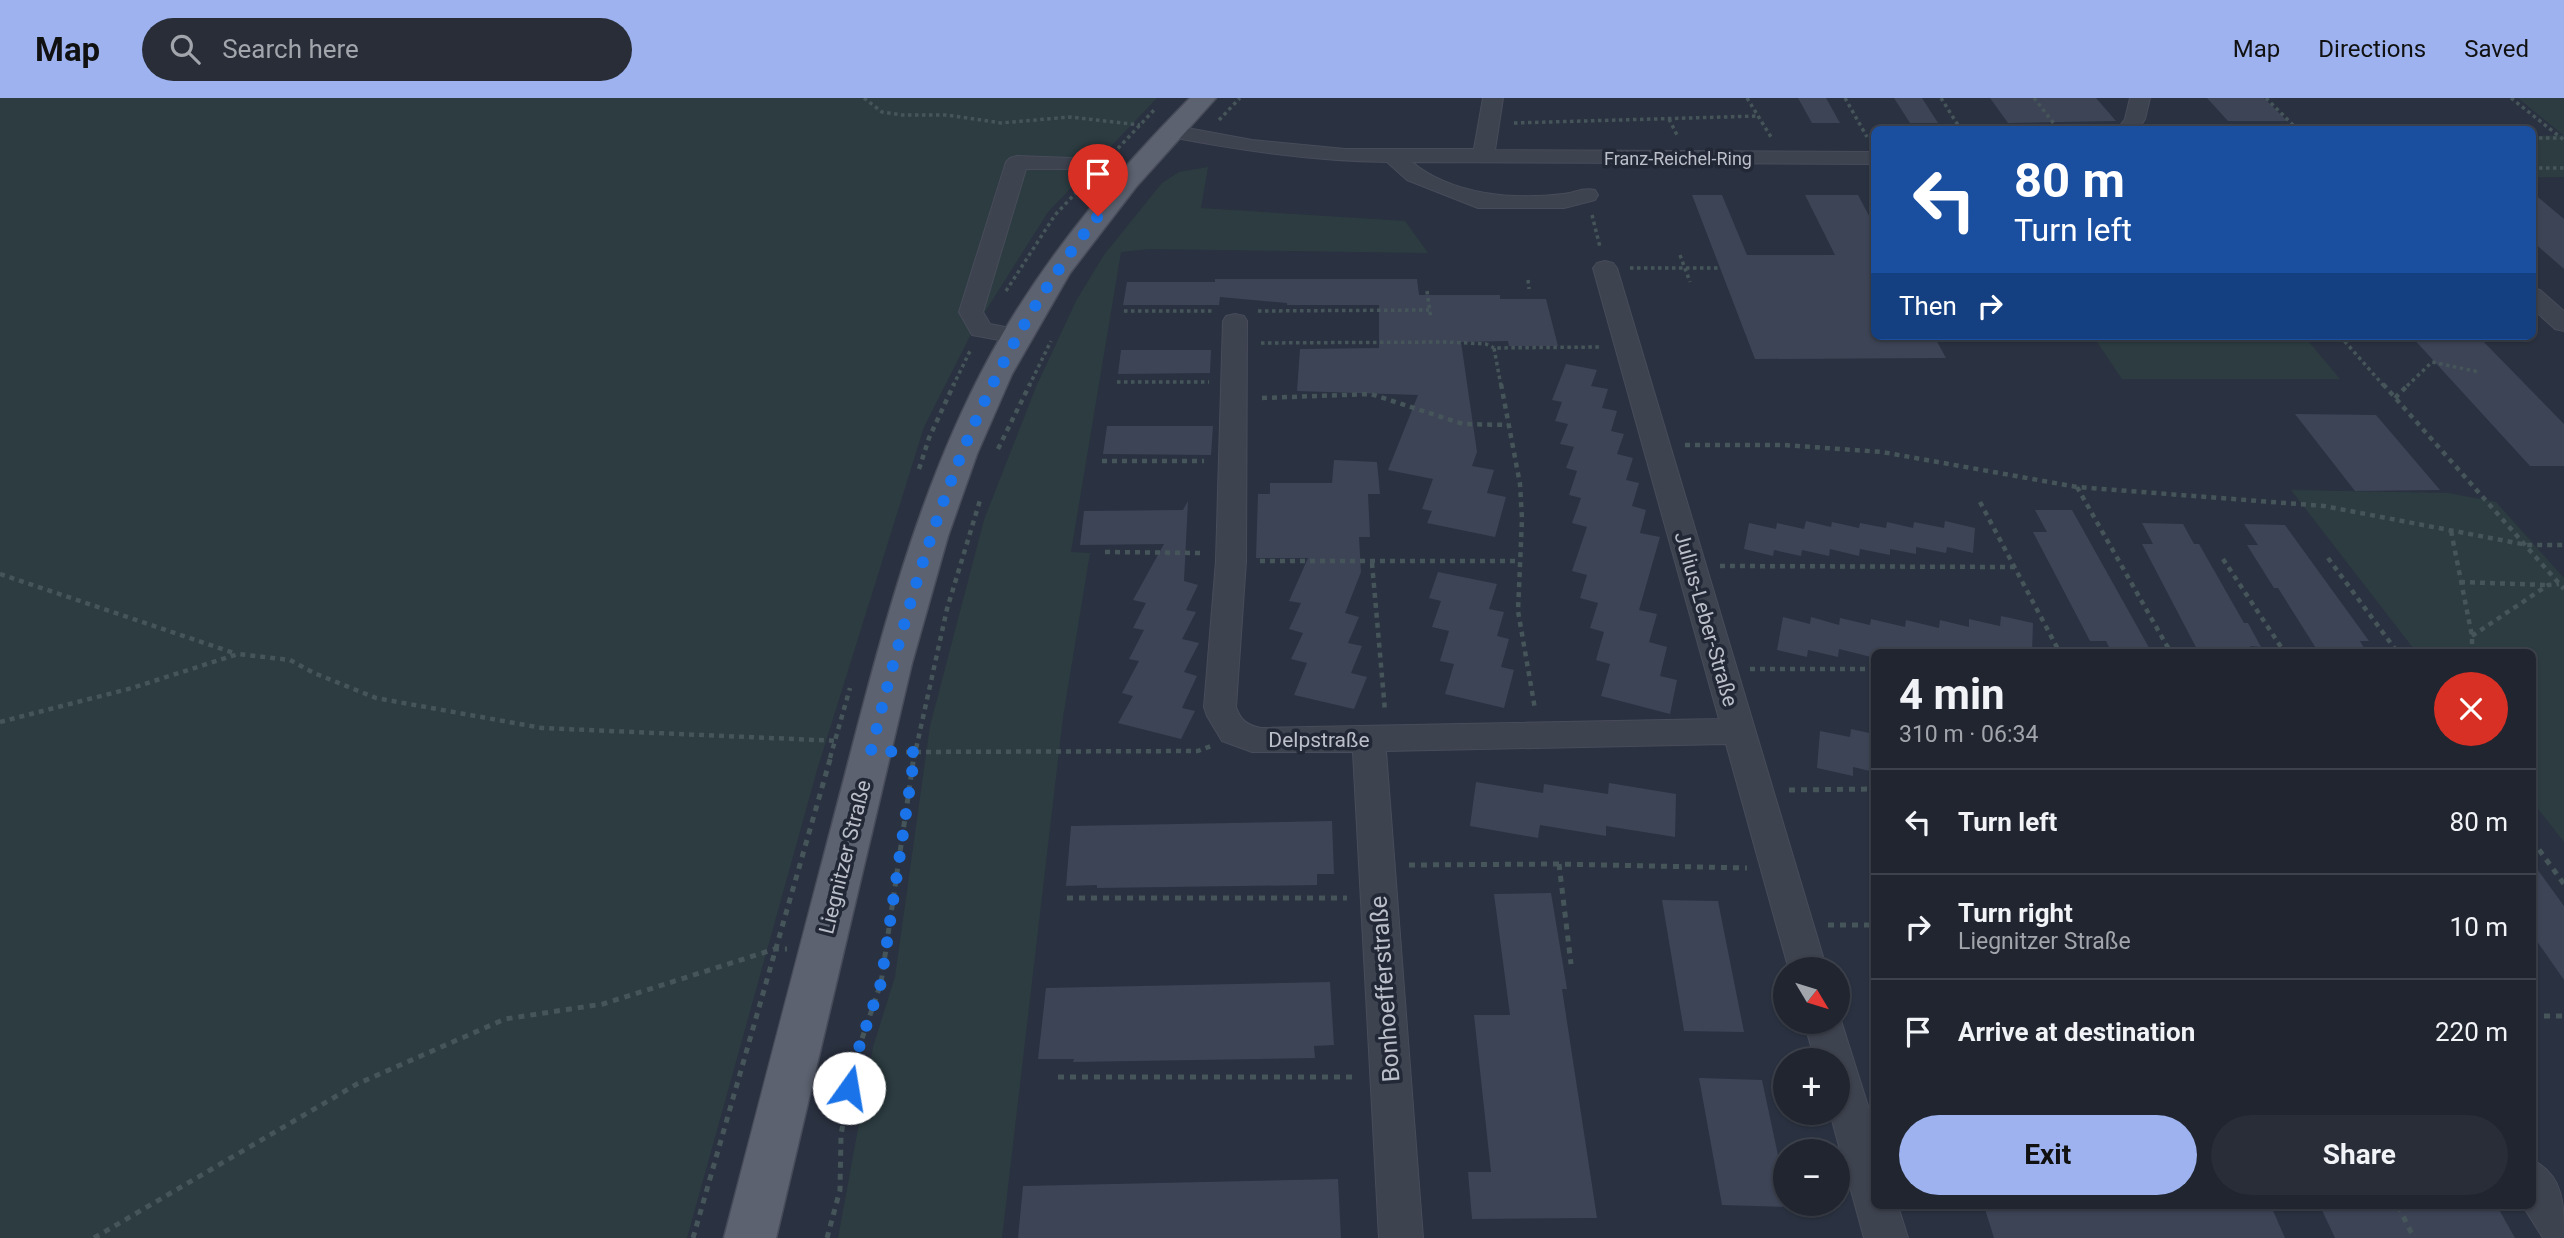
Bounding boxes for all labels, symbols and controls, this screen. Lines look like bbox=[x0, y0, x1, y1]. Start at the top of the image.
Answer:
search box bbox=[142, 18, 632, 81]
text: Map bbox=[35, 30, 100, 69]
icon: search bbox=[166, 30, 204, 68]
text: Search here bbox=[222, 34, 359, 64]
text: Map bbox=[2233, 35, 2280, 63]
text: Directions bbox=[2318, 35, 2426, 63]
text: Saved bbox=[2464, 35, 2529, 63]
pin bbox=[1068, 144, 1128, 216]
street label: Franz-Reichel-Ring bbox=[1604, 148, 1752, 169]
text: 80 m bbox=[2014, 152, 2125, 209]
icon: left bbox=[1899, 154, 1990, 245]
icon: arrive bbox=[1079, 155, 1117, 193]
text: Turn left bbox=[2014, 211, 2132, 249]
icon: right bbox=[1971, 287, 2009, 325]
text: Then bbox=[1899, 291, 1957, 321]
street label: Julius-Leber-Straße bbox=[1670, 529, 1742, 709]
text: 4 min bbox=[1899, 670, 2005, 719]
button: close bbox=[2434, 672, 2508, 746]
text: 310 m · 06:34 bbox=[1899, 721, 2038, 748]
street label: Delpstraße bbox=[1268, 728, 1370, 752]
street label: Liegnitzer Straße bbox=[814, 778, 876, 936]
icon: left bbox=[1899, 803, 1937, 841]
text: Turn left bbox=[1958, 807, 2057, 837]
text: 80 m bbox=[2450, 807, 2508, 837]
street label: Bonhoefferstraße bbox=[1365, 895, 1405, 1083]
text: Turn right bbox=[1958, 898, 2073, 928]
icon: right bbox=[1899, 908, 1937, 946]
text: 10 m bbox=[2450, 912, 2508, 942]
text: Liegnitzer Straße bbox=[1958, 928, 2131, 955]
north arrow bbox=[1773, 957, 1850, 1034]
map controls bbox=[1773, 957, 1850, 1216]
icon: arrive bbox=[1899, 1013, 1937, 1051]
text: Arrive at destination bbox=[1958, 1017, 2195, 1047]
text: 220 m bbox=[2435, 1017, 2508, 1047]
button: + bbox=[1773, 1048, 1850, 1125]
position arrow bbox=[812, 1051, 886, 1125]
button: Exit bbox=[1899, 1115, 2197, 1195]
button: Share bbox=[2211, 1115, 2508, 1195]
button: − bbox=[1773, 1139, 1850, 1216]

